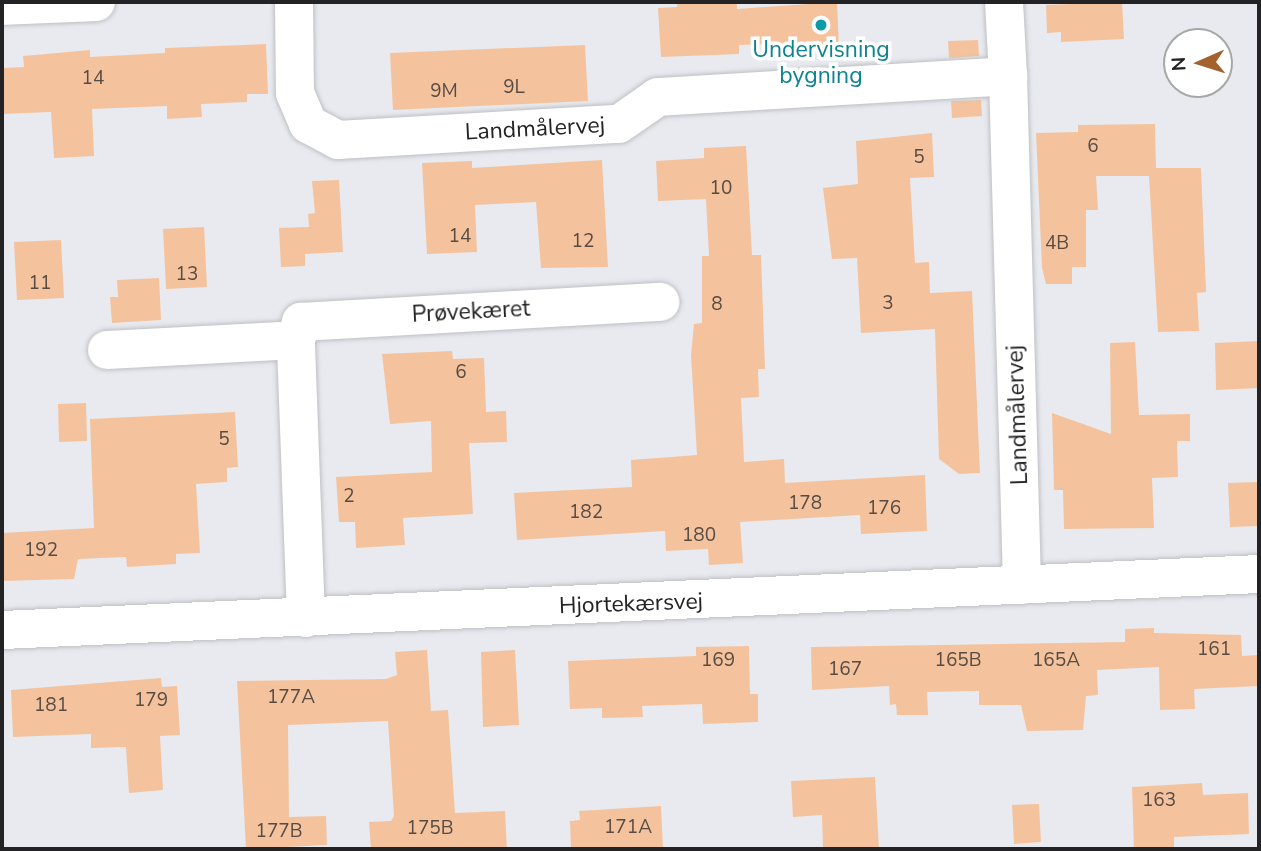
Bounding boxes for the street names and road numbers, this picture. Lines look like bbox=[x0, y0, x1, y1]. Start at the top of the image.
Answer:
street label: Landmålervej bbox=[464, 112, 606, 146]
street label: Prøvekæret bbox=[411, 295, 531, 329]
street label: Landmålervej bbox=[1002, 344, 1034, 486]
street label: Hjortekærsvej bbox=[558, 588, 704, 620]

